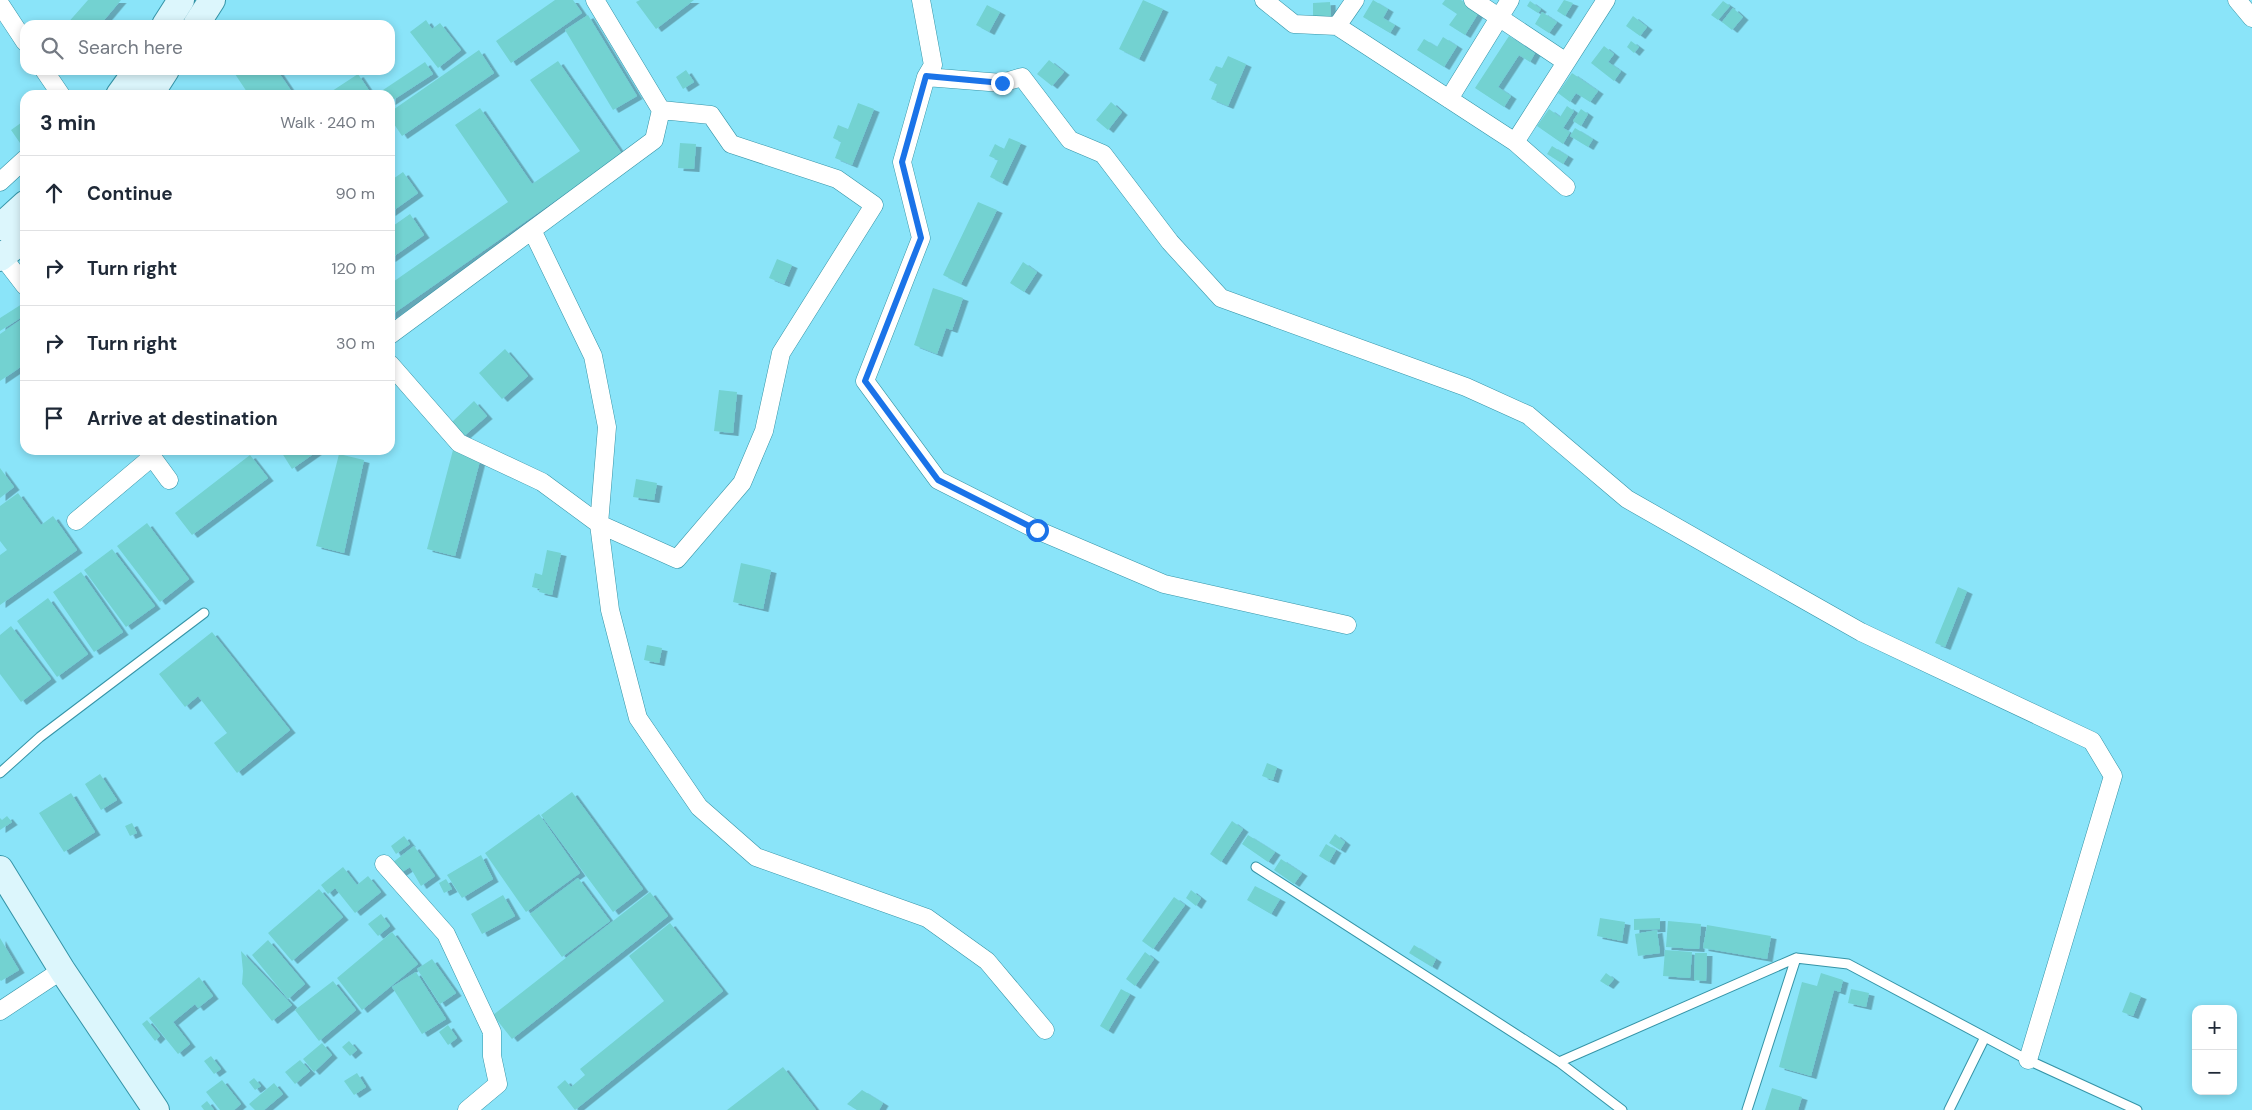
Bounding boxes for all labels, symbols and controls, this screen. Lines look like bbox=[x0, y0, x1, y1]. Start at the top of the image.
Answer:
search box bbox=[20, 20, 395, 75]
icon: search bbox=[38, 34, 66, 62]
text: Search here bbox=[78, 35, 183, 60]
route end bbox=[991, 72, 1014, 95]
text: 3 min bbox=[40, 109, 96, 137]
text: Walk · 240 m bbox=[280, 112, 375, 133]
icon: ahead bbox=[40, 179, 68, 207]
text: Continue bbox=[87, 181, 173, 206]
text: 90 m bbox=[335, 183, 375, 204]
icon: right bbox=[40, 254, 68, 282]
text: Turn right bbox=[87, 256, 177, 281]
text: 120 m bbox=[331, 258, 375, 279]
icon: right bbox=[40, 329, 68, 357]
text: Turn right bbox=[87, 331, 177, 356]
text: 30 m bbox=[336, 333, 375, 354]
icon: arrive bbox=[40, 404, 68, 432]
text: Arrive at destination bbox=[87, 406, 278, 431]
route start bbox=[1026, 519, 1049, 542]
map controls bbox=[2192, 1005, 2237, 1095]
button: + bbox=[2192, 1005, 2237, 1050]
button: − bbox=[2192, 1050, 2237, 1095]

